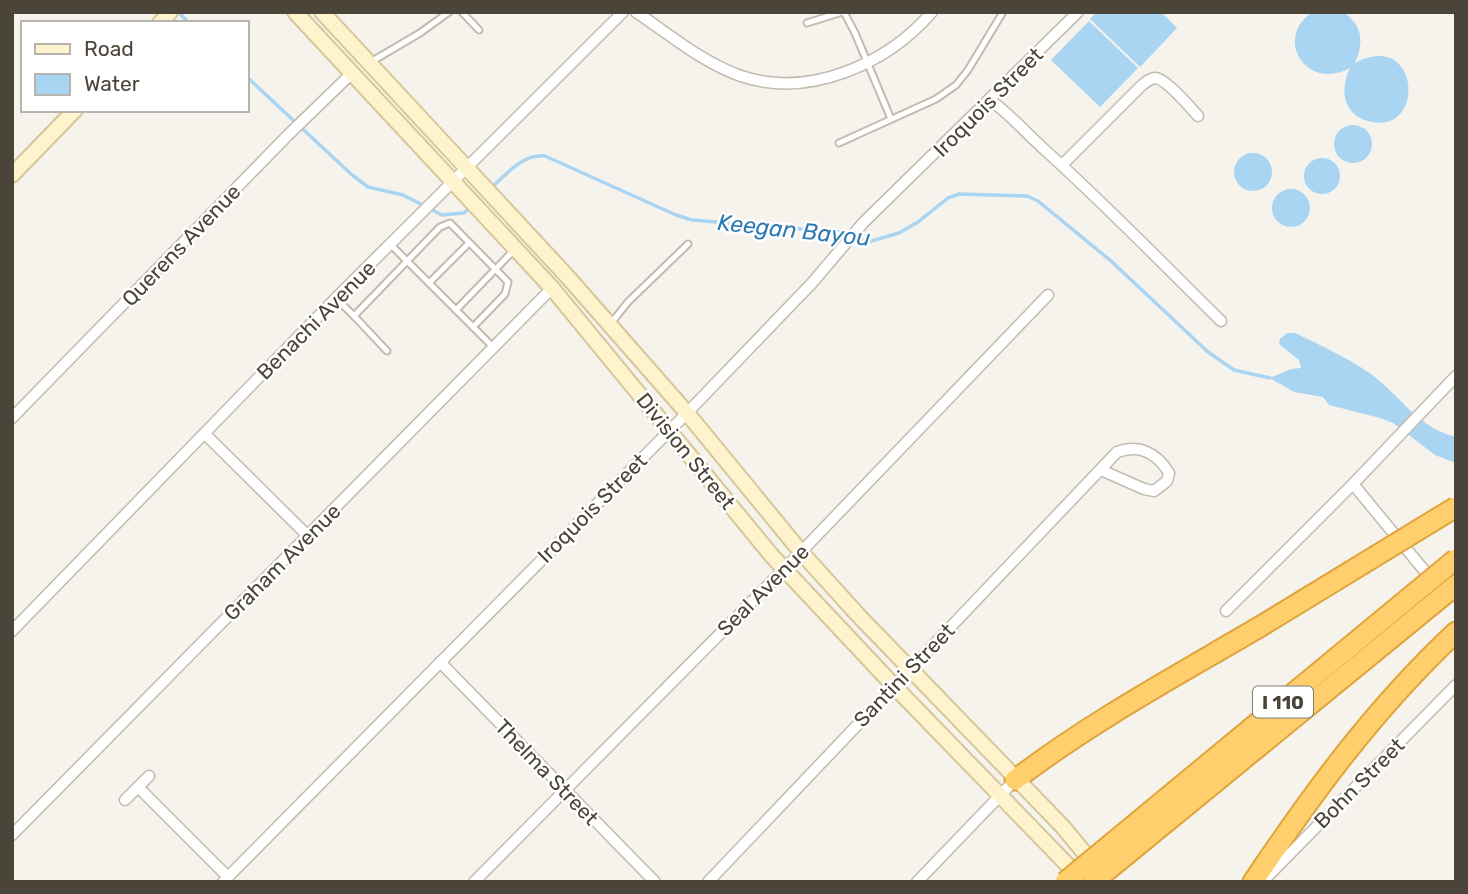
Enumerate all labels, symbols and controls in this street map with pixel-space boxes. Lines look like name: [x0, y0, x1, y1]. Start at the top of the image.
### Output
legend: [21, 21, 248, 112]
text: Road: [84, 36, 134, 61]
street label: Iroquois Street: [928, 42, 1048, 162]
text: Water: [84, 71, 140, 96]
street label: Querens Avenue: [117, 179, 245, 311]
water label: Keegan Bayou: [716, 208, 872, 252]
street label: Benachi Avenue: [251, 255, 381, 385]
street label: Division Street: [631, 388, 741, 514]
street label: Iroquois Street: [532, 448, 652, 568]
street label: Graham Avenue: [218, 498, 346, 626]
street label: Seal Avenue: [712, 539, 814, 641]
street label: Santini Street: [848, 618, 960, 732]
road number: I 110: [1253, 687, 1313, 718]
street label: Thelma Street: [490, 714, 604, 830]
street label: Bohn Street: [1309, 733, 1409, 833]

